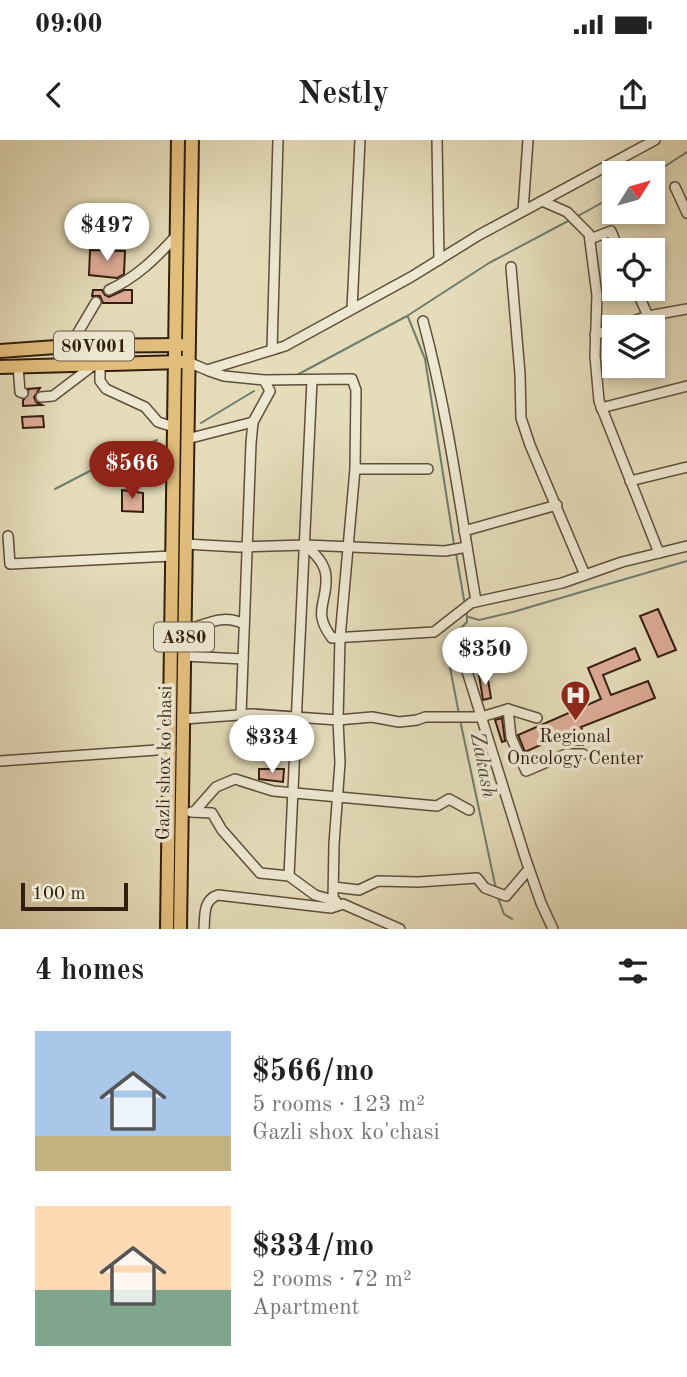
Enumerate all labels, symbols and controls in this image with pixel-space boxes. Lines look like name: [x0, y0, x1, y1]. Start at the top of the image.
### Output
text: 09:00: [35, 12, 103, 38]
icon: back: [35, 76, 73, 114]
icon: share: [614, 76, 652, 114]
text: Nestly: [298, 79, 389, 111]
north arrow: [602, 161, 665, 224]
map controls: [602, 161, 665, 378]
pin: $497: [66, 204, 148, 263]
text: $497: [80, 214, 134, 237]
button: locate: [602, 238, 665, 301]
button: layers: [602, 315, 665, 378]
road number: 80V001: [54, 331, 134, 360]
pin: $566: [91, 442, 173, 501]
text: $566: [105, 452, 159, 475]
road number: A380: [154, 622, 214, 652]
pin: $350: [444, 628, 526, 687]
text: $350: [458, 638, 512, 661]
hospital icon: Regional Oncology Center: [558, 679, 592, 723]
street label: Gazli shox ko'chasi: [155, 685, 176, 841]
pin: $334: [231, 716, 313, 775]
text: $334: [245, 726, 299, 749]
place label: Regional Oncology Center: [507, 728, 643, 769]
water label: Zakash: [466, 731, 499, 800]
scale bar: [21, 880, 128, 912]
text: 100 m: [32, 885, 85, 904]
icon: filters: [614, 952, 652, 990]
text: 4 homes: [35, 956, 144, 986]
text: $566/mo: [252, 1057, 374, 1087]
icon: home: [91, 1059, 175, 1143]
text: 5 rooms · 123 m²: [252, 1093, 425, 1116]
text: Gazli shox ko'chasi: [252, 1121, 440, 1144]
text: $334/mo: [252, 1232, 374, 1262]
icon: home: [91, 1234, 175, 1318]
text: 2 rooms · 72 m²: [252, 1268, 412, 1291]
text: Apartment: [252, 1296, 360, 1319]

